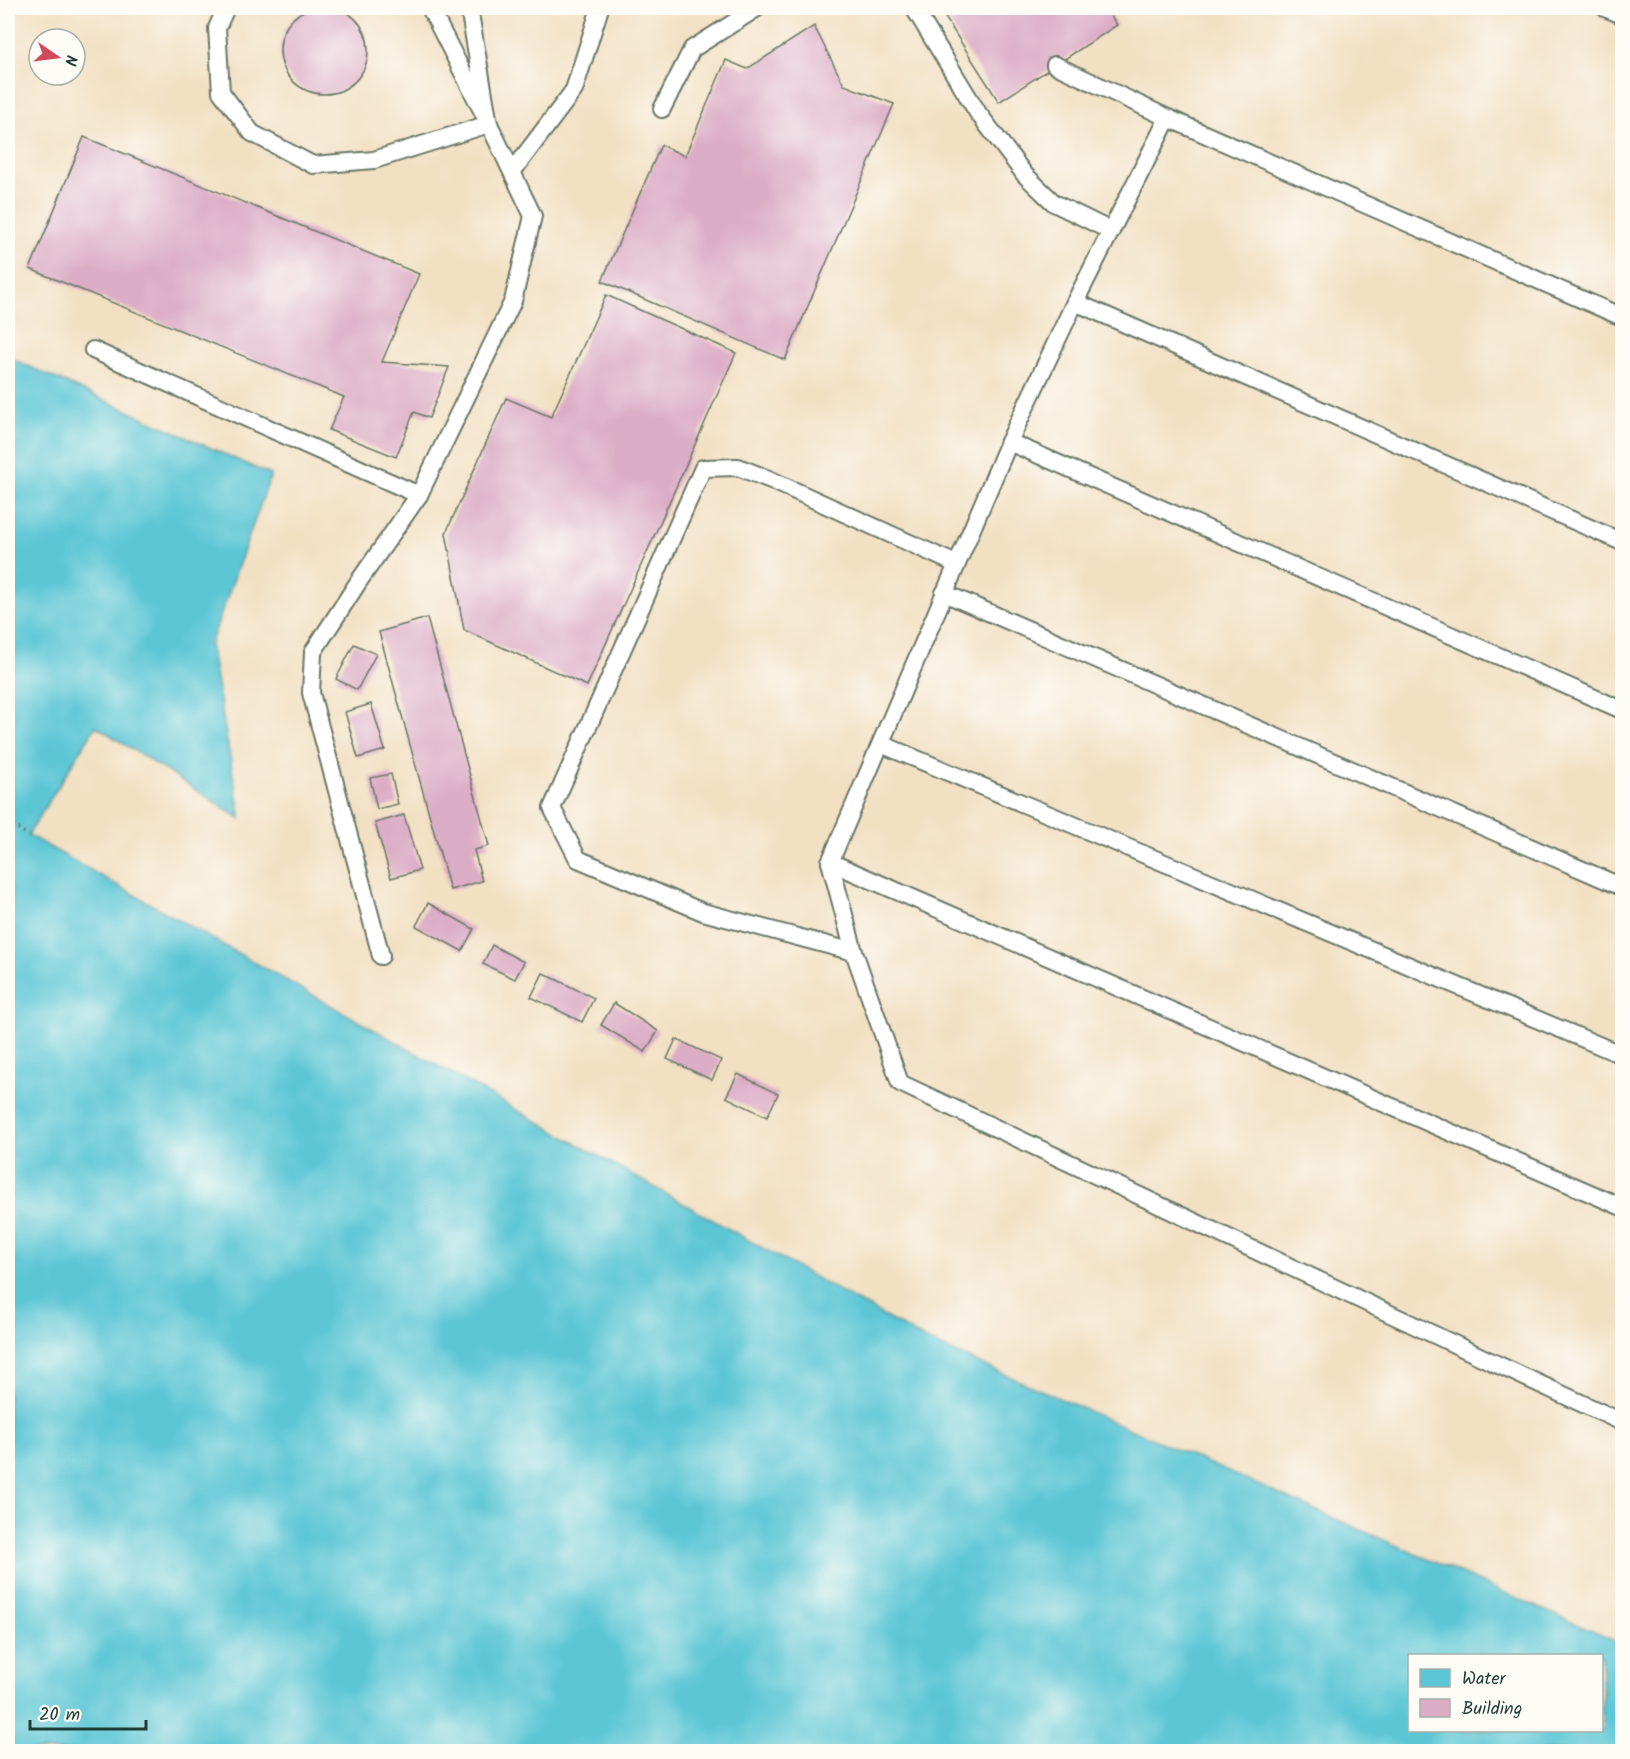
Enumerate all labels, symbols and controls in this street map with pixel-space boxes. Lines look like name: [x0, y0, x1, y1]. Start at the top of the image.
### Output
north arrow: [27, 27, 87, 87]
text: N: [57, 52, 83, 68]
legend: [1408, 1654, 1603, 1732]
text: Water: [1462, 1665, 1507, 1694]
scale bar: [30, 1693, 146, 1731]
text: Building: [1462, 1695, 1522, 1724]
text: 20 m: [39, 1701, 80, 1730]

